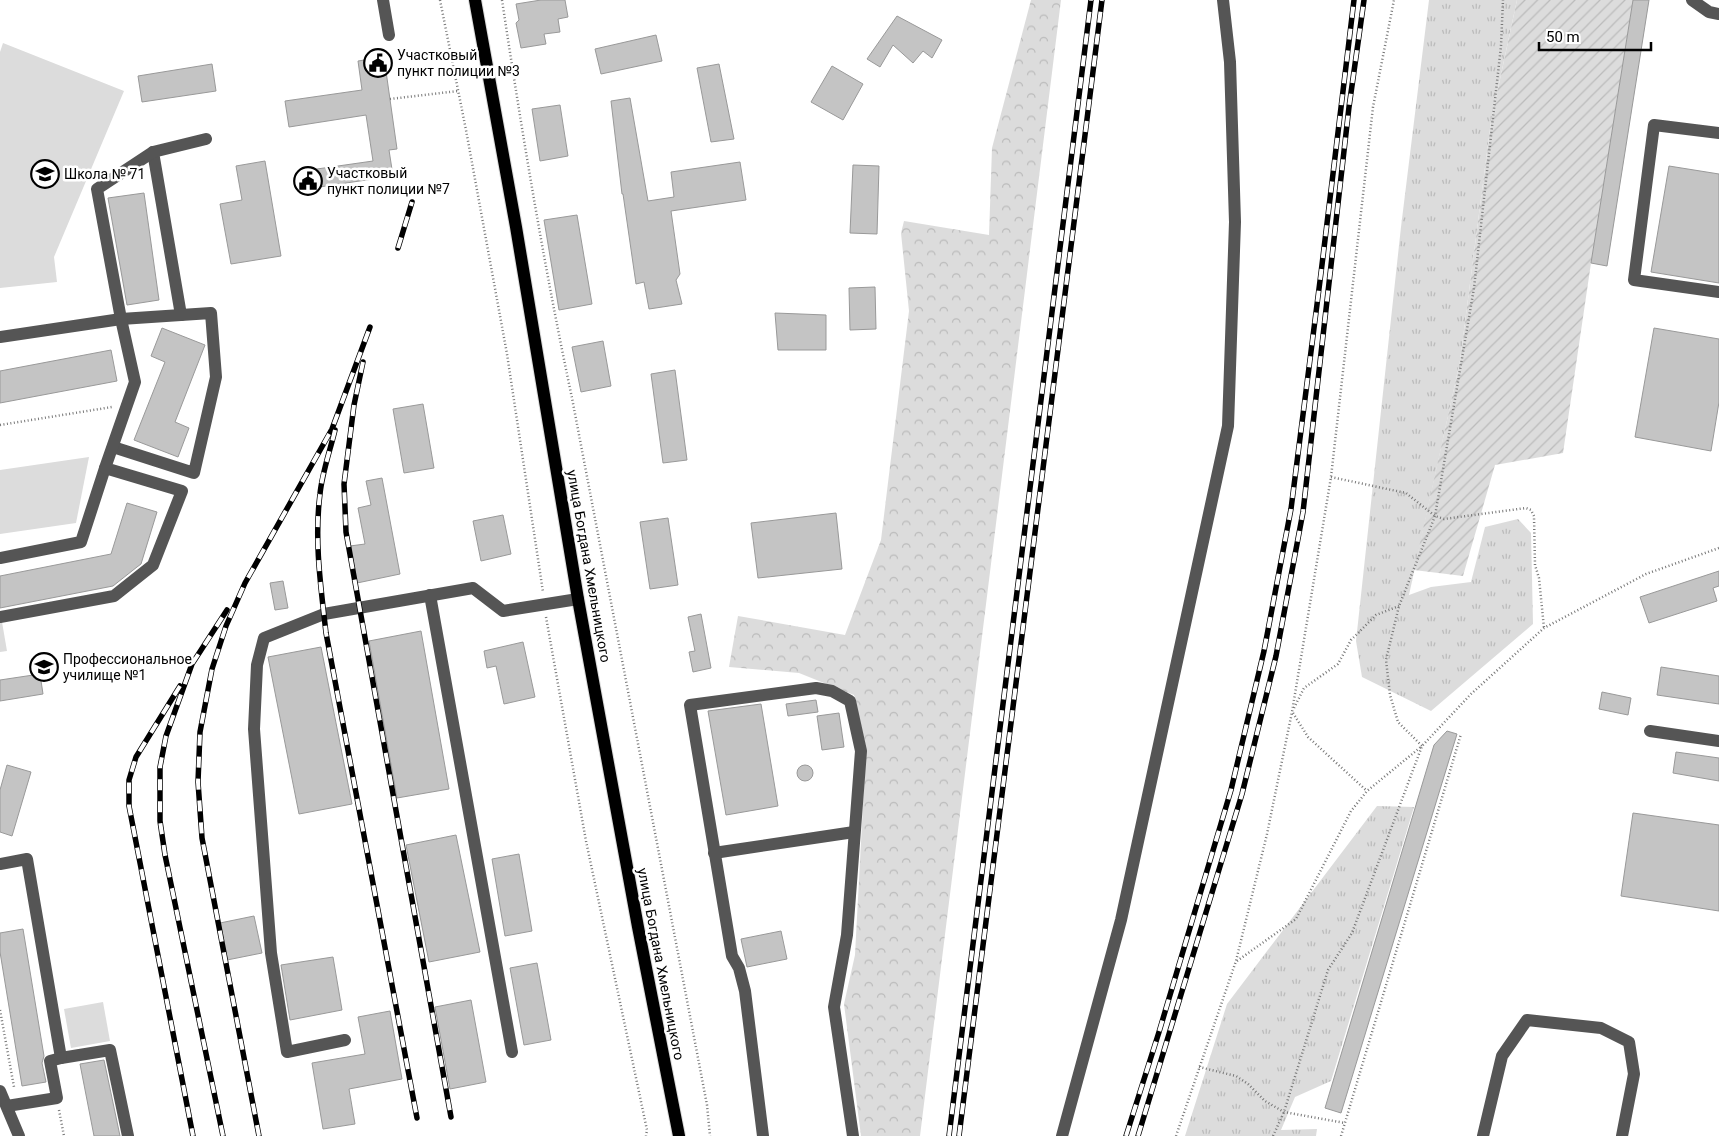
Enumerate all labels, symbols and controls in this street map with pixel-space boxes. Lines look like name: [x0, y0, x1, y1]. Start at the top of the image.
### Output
scale bar: [1539, 20, 1652, 52]
text: 50 m: [1546, 28, 1580, 46]
place label: Участковый пункт полиции №3: [397, 47, 520, 79]
public building icon: Участковый пункт полиции №3: [363, 48, 393, 78]
school or university icon: Школа № 71: [30, 159, 60, 189]
place label: Участковый пункт полиции №7: [327, 165, 450, 197]
place label: Школа № 71: [64, 166, 145, 182]
public building icon: Участковый пункт полиции №7: [293, 166, 323, 196]
street label: улица Богдана Хмельницкого: [564, 468, 614, 664]
place label: Профессиональное училище №1: [63, 651, 192, 683]
school or university icon: Профессиональное училище №1: [29, 652, 59, 682]
street label: улица Богдана Хмельницкого: [635, 867, 687, 1061]

